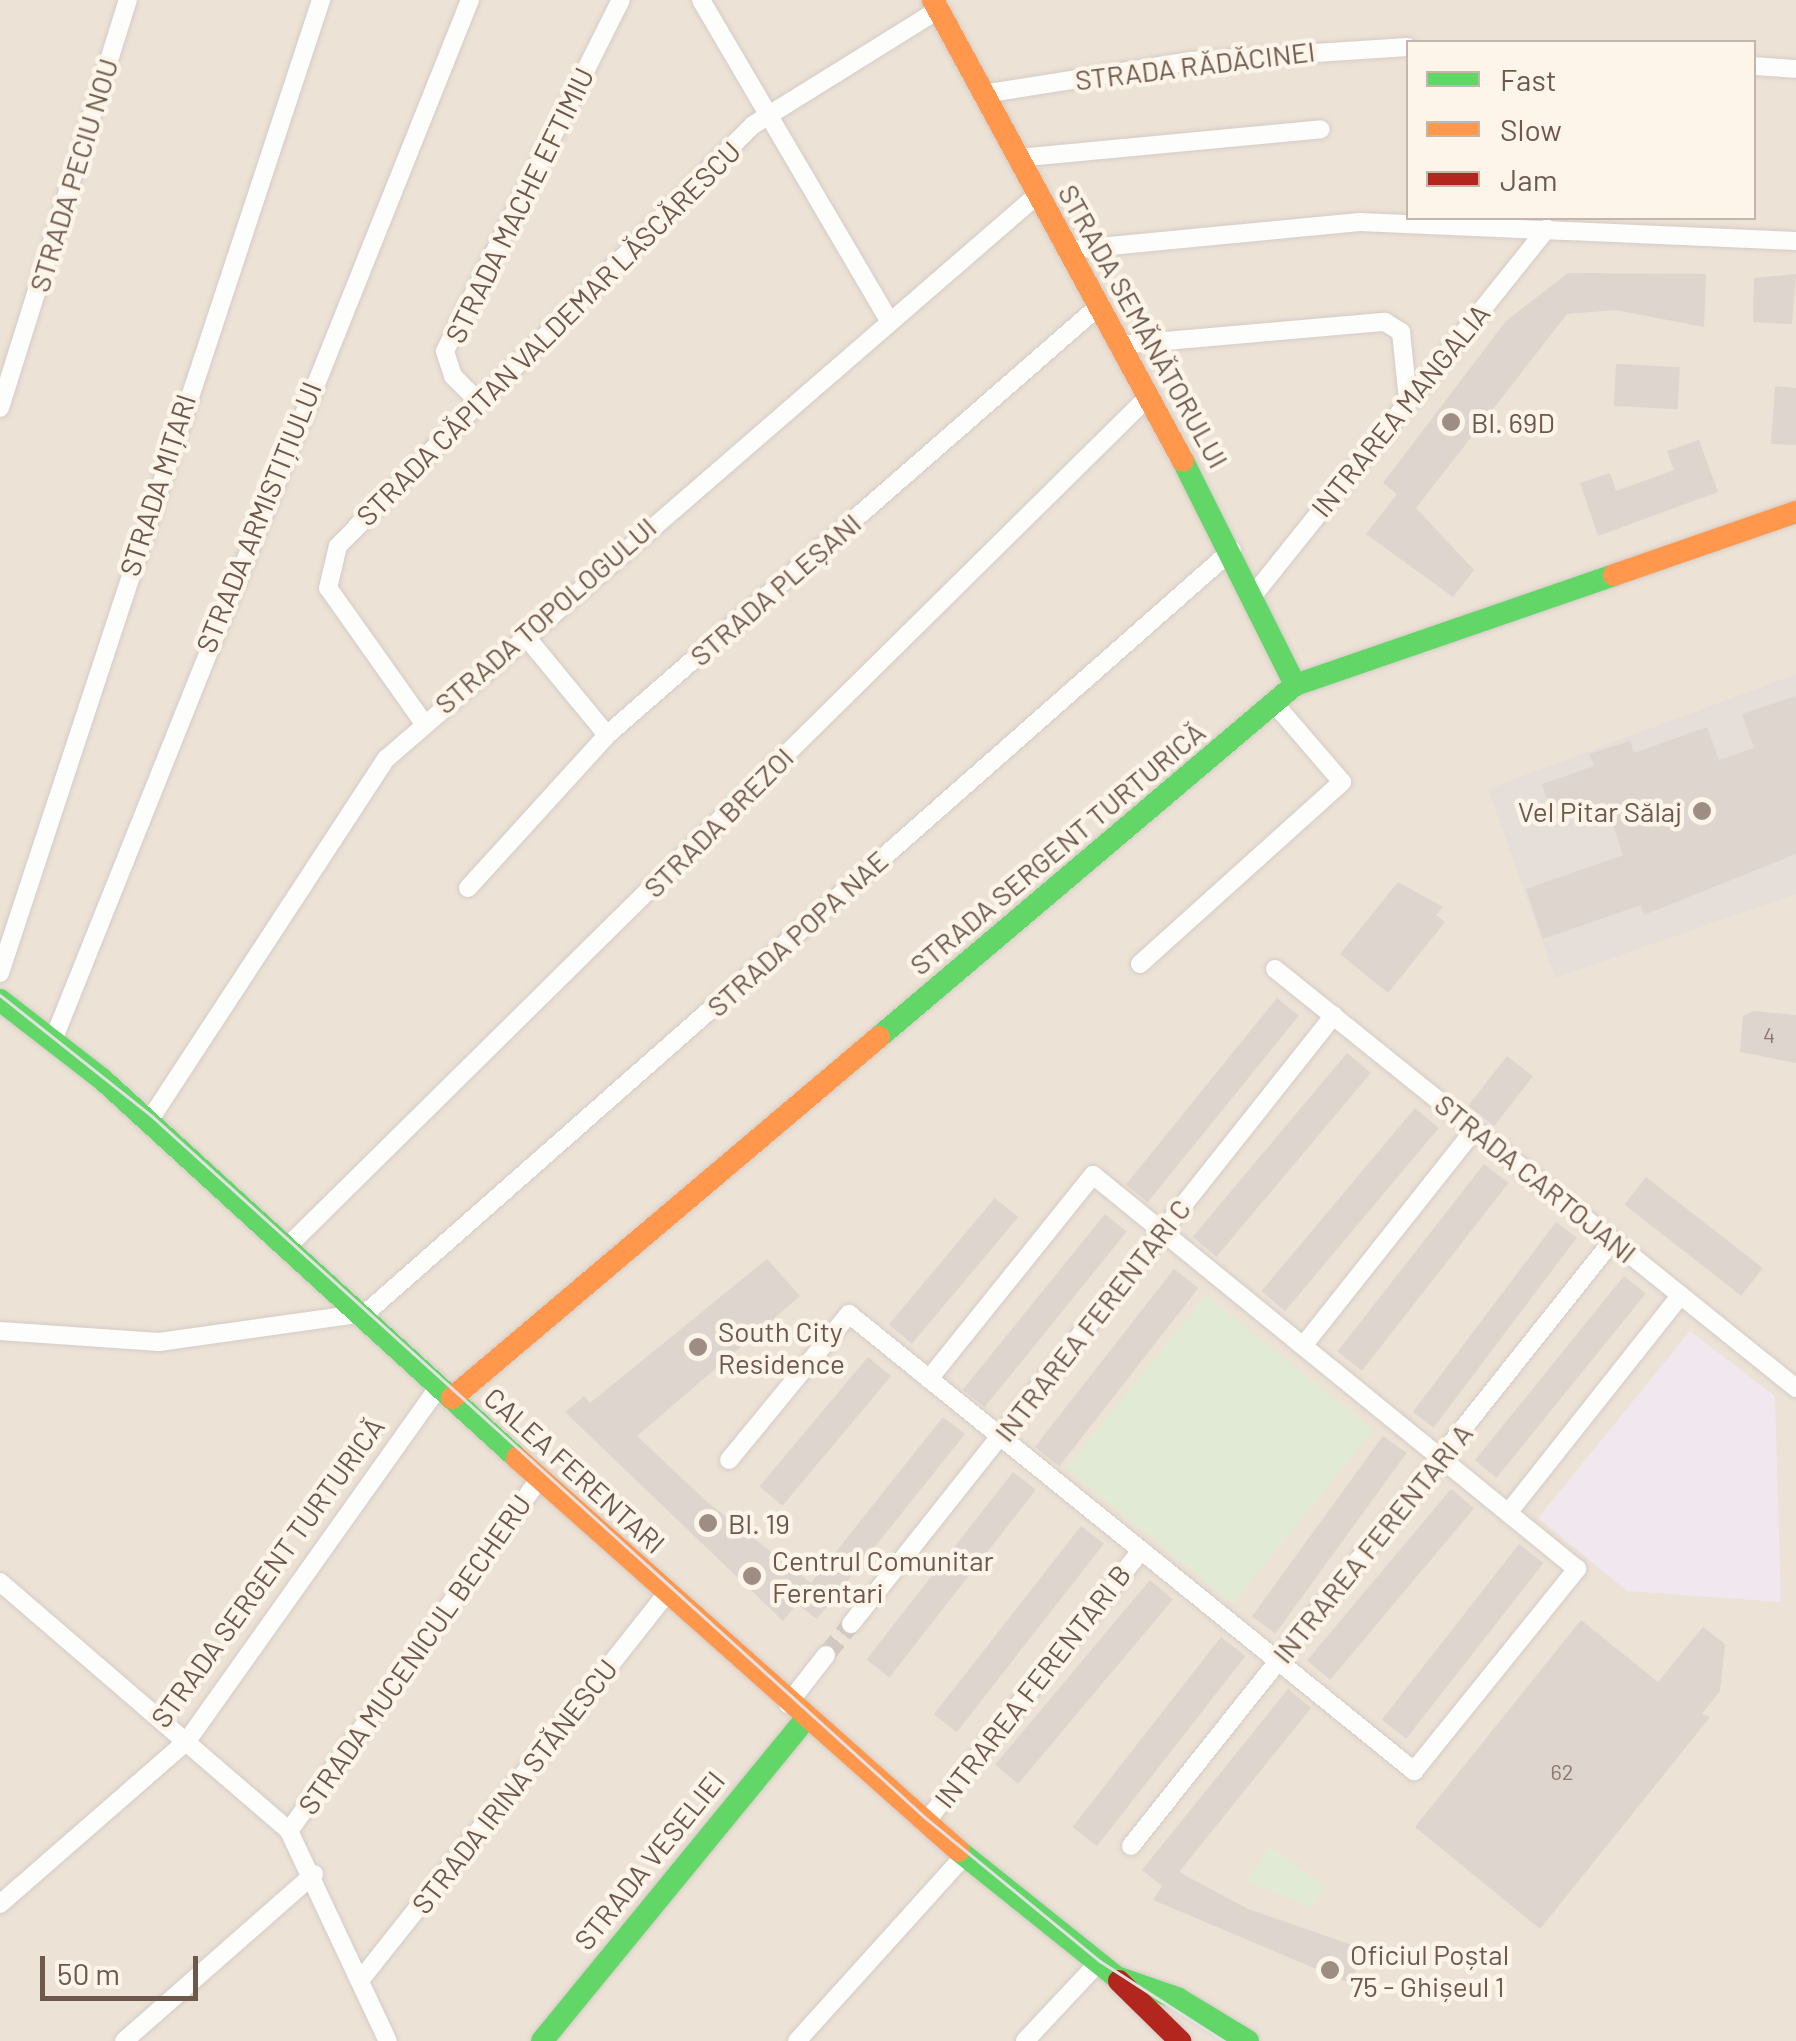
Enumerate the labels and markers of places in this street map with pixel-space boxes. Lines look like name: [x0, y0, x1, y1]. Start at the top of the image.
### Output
place label: Bl. 69D: [1471, 405, 1555, 439]
marker: Bl. 69D: [1440, 411, 1462, 433]
place label: Vel Pitar Sălaj: [1518, 794, 1682, 828]
marker: Vel Pitar Sălaj: [1691, 800, 1713, 822]
place label: South City Residence: [718, 1314, 845, 1380]
marker: South City Residence: [687, 1336, 709, 1358]
place label: Bl. 19: [728, 1506, 790, 1540]
marker: Bl. 19: [697, 1512, 719, 1534]
place label: Centrul Comunitar Ferentari: [772, 1543, 994, 1609]
marker: Centrul Comunitar Ferentari: [741, 1565, 763, 1587]
place label: Oficiul Poștal 75 - Ghișeul 1: [1350, 1937, 1509, 2003]
marker: Oficiul Poștal 75 - Ghișeul 1: [1319, 1959, 1341, 1981]

